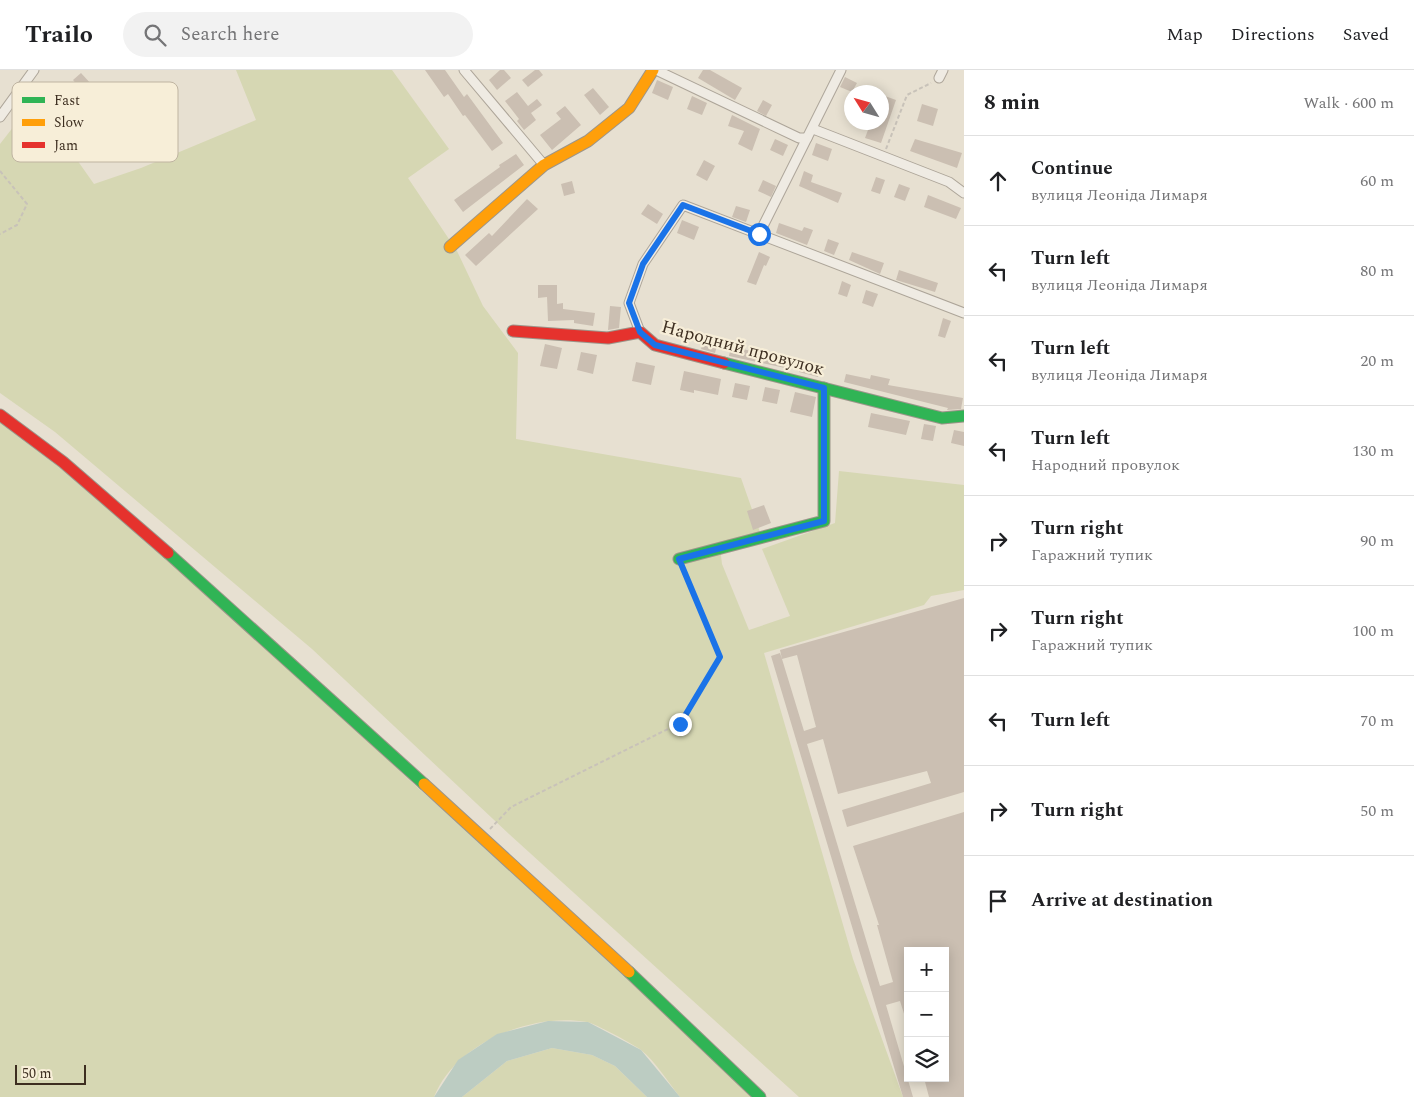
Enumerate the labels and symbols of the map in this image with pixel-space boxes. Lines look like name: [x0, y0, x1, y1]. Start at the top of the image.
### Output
legend: [12, 82, 178, 162]
north arrow: [844, 85, 889, 130]
text: Fast: [54, 90, 80, 111]
text: Slow: [54, 112, 84, 133]
text: Jam: [54, 135, 78, 156]
route start: [748, 223, 771, 246]
street label: Народний провулок: [659, 313, 827, 383]
route end: [669, 713, 692, 736]
scale bar: [15, 1062, 86, 1085]

